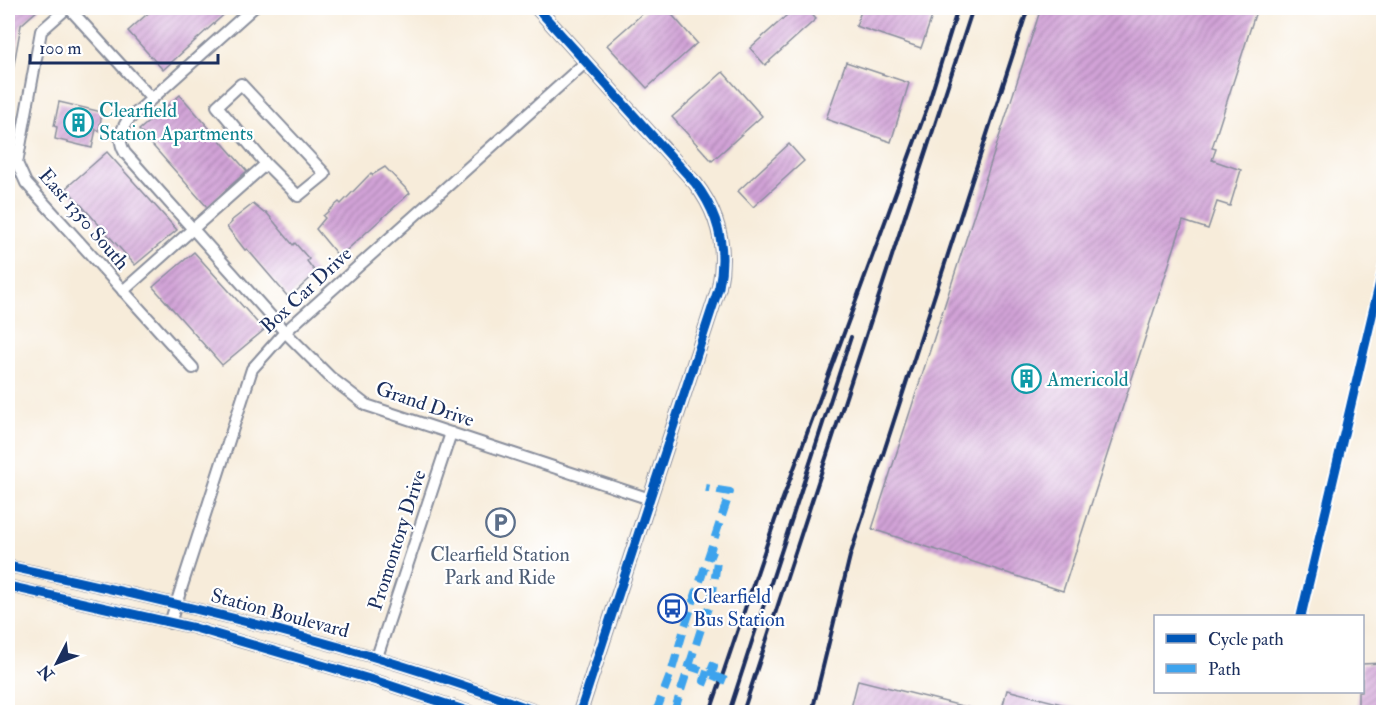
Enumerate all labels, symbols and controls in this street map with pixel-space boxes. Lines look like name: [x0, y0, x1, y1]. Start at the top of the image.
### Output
scale bar: [30, 27, 218, 65]
text: 100 m: [39, 37, 82, 60]
place label: Clearfield Station Apartments: [99, 98, 253, 147]
building icon: Clearfield Station Apartments: [62, 106, 94, 138]
street label: East 1350 South: [33, 163, 135, 275]
street label: Box Car Drive: [255, 241, 357, 339]
building icon: Americold: [1010, 363, 1042, 395]
place label: Americold: [1046, 367, 1129, 392]
street label: Grand Drive: [372, 375, 478, 433]
street label: Promontory Drive: [363, 467, 431, 613]
parking icon: Clearfield Station Park and Ride: [484, 507, 516, 539]
place label: Clearfield Station Park and Ride: [430, 542, 570, 590]
street label: Station Boulevard: [208, 583, 352, 644]
place label: Clearfield Bus Station: [693, 584, 785, 632]
bus stop icon: Clearfield Bus Station: [656, 592, 688, 624]
legend: [1154, 615, 1364, 693]
text: Cycle path: [1208, 628, 1284, 651]
north arrow: [27, 633, 87, 693]
text: Path: [1208, 658, 1241, 681]
text: N: [34, 660, 59, 685]

